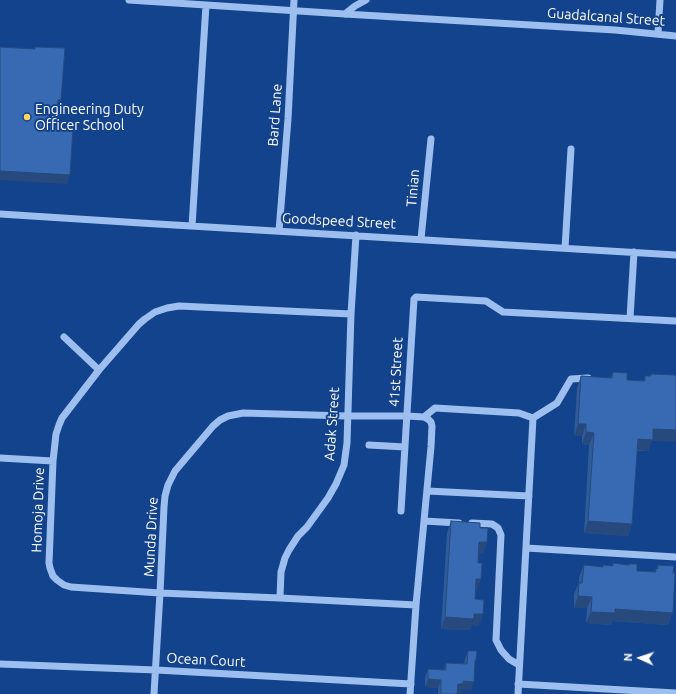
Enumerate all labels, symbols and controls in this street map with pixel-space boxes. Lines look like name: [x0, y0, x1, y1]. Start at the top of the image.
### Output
street label: Guadalcanal Street: [546, 4, 666, 30]
street label: Bard Lane: [264, 83, 286, 147]
place label: Engineering Duty Officer School: [35, 101, 144, 134]
marker: Engineering Duty Officer School: [22, 112, 32, 122]
street label: Tinian: [403, 168, 423, 208]
street label: Goodspeed Street: [282, 210, 396, 232]
street label: 41st Street: [386, 337, 406, 407]
street label: Adak Street: [321, 387, 343, 461]
street label: Homoja Drive: [28, 467, 48, 553]
street label: Munda Drive: [141, 497, 161, 577]
north arrow: [620, 638, 660, 678]
street label: Ocean Court: [166, 650, 246, 670]
text: N: [622, 653, 634, 662]

